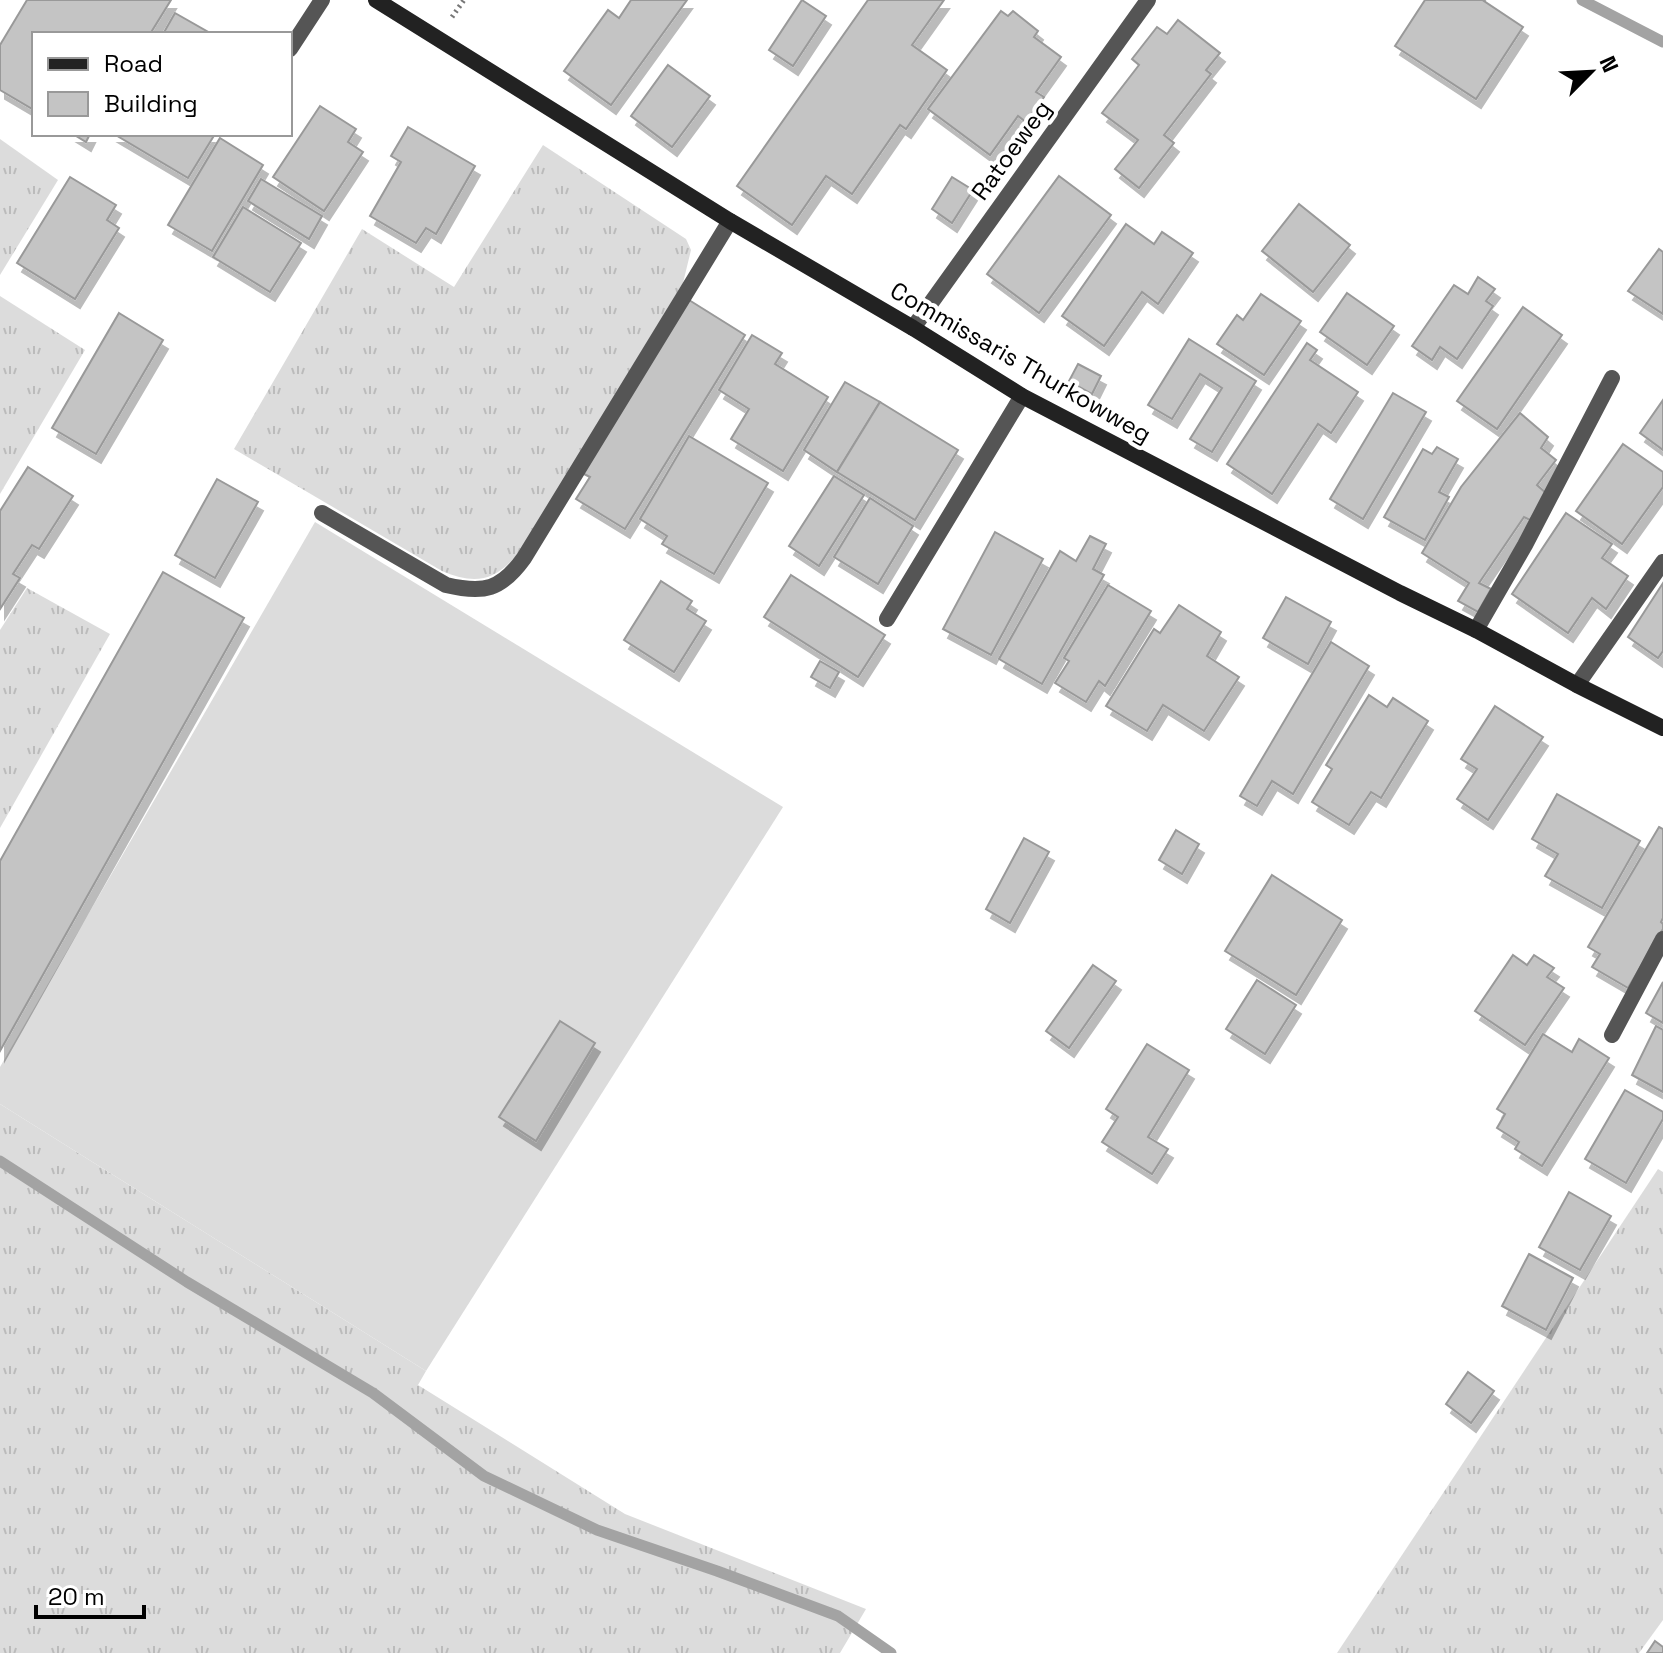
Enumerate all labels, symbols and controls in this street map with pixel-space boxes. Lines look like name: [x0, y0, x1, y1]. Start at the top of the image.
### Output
legend: [32, 32, 292, 136]
north arrow: [1551, 32, 1631, 112]
text: Road: [104, 48, 163, 79]
text: N: [1593, 51, 1625, 76]
text: Building: [104, 88, 198, 119]
street label: Ratoeweg: [964, 94, 1058, 206]
street label: Commissaris Thurkowweg: [885, 274, 1157, 450]
scale bar: [36, 1569, 144, 1619]
text: 20 m: [48, 1581, 105, 1612]

